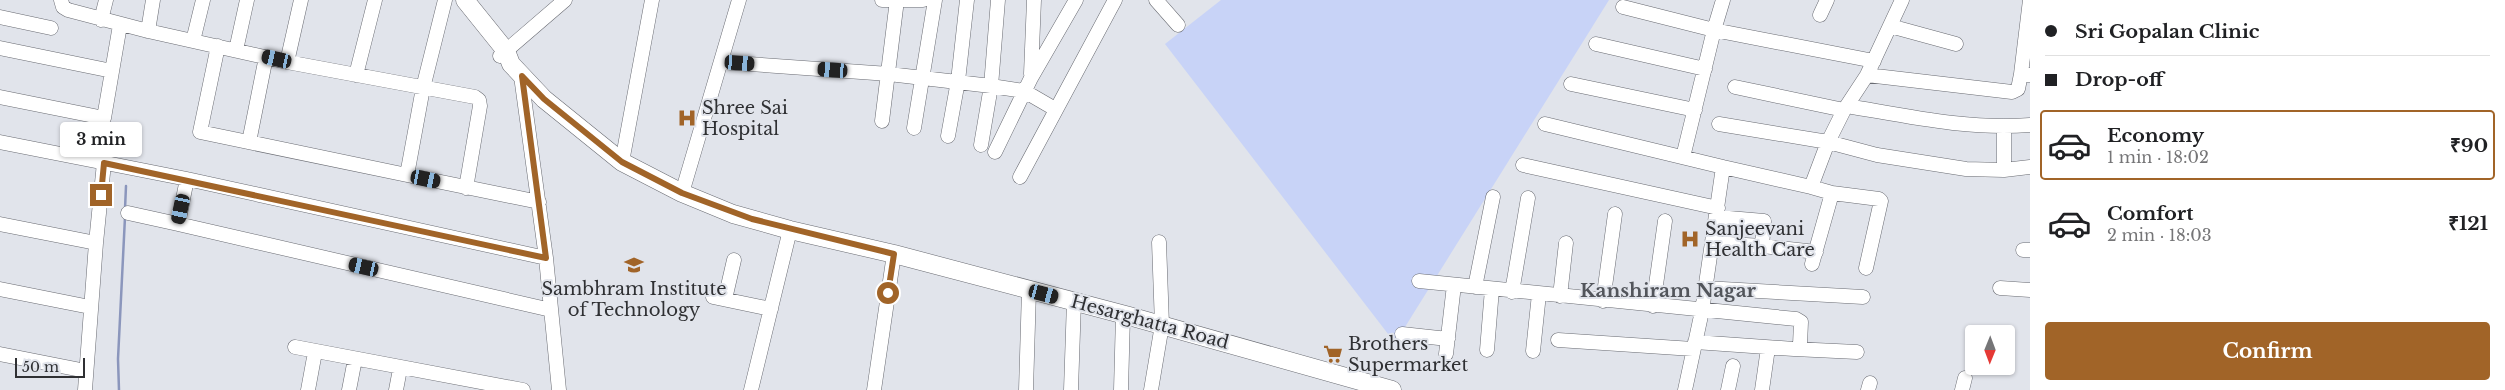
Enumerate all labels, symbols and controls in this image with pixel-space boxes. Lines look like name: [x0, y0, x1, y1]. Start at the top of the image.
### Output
text: Sri Gopalan Clinic: [2075, 20, 2259, 43]
car: [260, 48, 293, 70]
car: [724, 54, 755, 72]
car: [817, 61, 848, 79]
text: Drop-off: [2075, 68, 2164, 91]
place label: Shree Sai Hospital: [702, 97, 788, 140]
hospital icon: Shree Sai Hospital: [676, 107, 698, 129]
callout: 3 min: [60, 122, 142, 158]
icon: car: [2047, 123, 2092, 168]
text: Economy: [2107, 124, 2204, 147]
text: 3 min: [76, 129, 126, 149]
text: ₹90: [2450, 134, 2488, 157]
text: 1 min · 18:02: [2107, 147, 2209, 167]
car: [409, 169, 442, 189]
route end: [90, 184, 112, 206]
car: [170, 193, 191, 225]
icon: car: [2047, 201, 2092, 246]
text: Comfort: [2107, 202, 2194, 225]
text: ₹121: [2448, 212, 2488, 235]
place label: Sanjeevani Health Care: [1705, 218, 1815, 261]
text: 2 min · 18:03: [2107, 225, 2212, 245]
hospital icon: Sanjeevani Health Care: [1679, 228, 1701, 250]
school or university icon: Sambhram Institute of Technology: [623, 254, 645, 276]
car: [347, 256, 380, 278]
place label: Sambhram Institute of Technology: [541, 278, 727, 321]
district label: Kanshiram Nagar: [1580, 279, 1757, 302]
route start: [877, 282, 899, 304]
car: [1027, 283, 1060, 305]
street label: Hesarghatta Road: [1069, 290, 1231, 354]
button: Confirm: [2045, 322, 2490, 380]
north arrow: [1965, 325, 2015, 375]
map controls: [1965, 325, 2015, 375]
place label: Brothers Supermarket: [1348, 333, 1468, 376]
supermarket icon: Brothers Supermarket: [1322, 343, 1344, 365]
scale bar: [15, 355, 85, 378]
text: 50 m: [22, 358, 59, 376]

